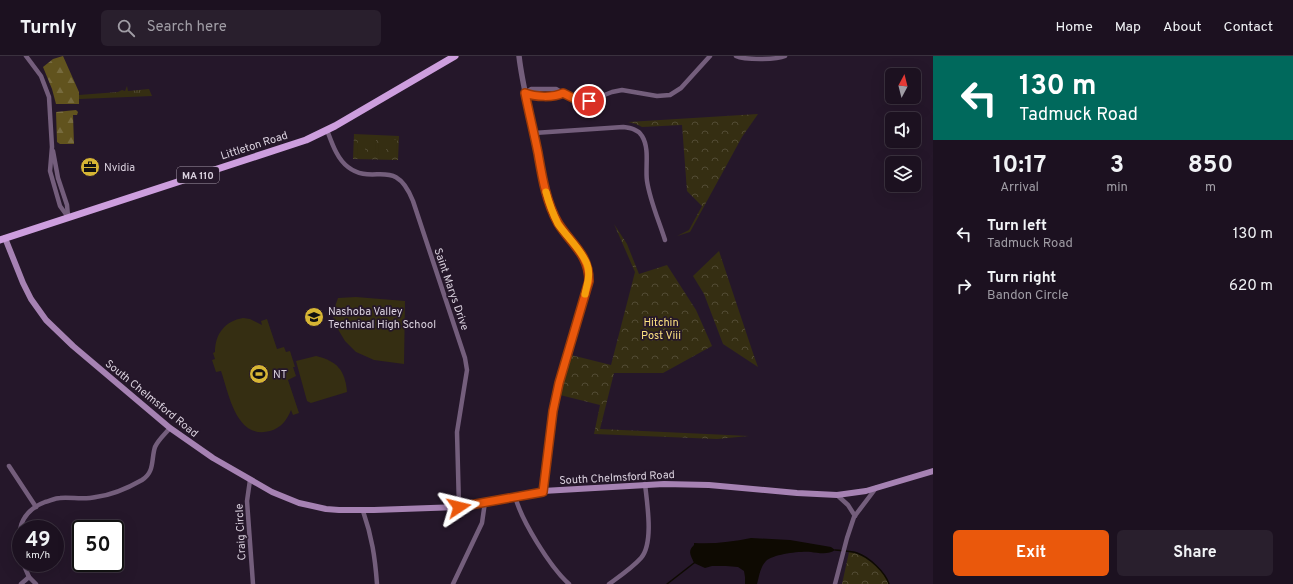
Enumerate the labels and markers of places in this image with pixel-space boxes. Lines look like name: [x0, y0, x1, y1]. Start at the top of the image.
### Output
pin: [572, 84, 606, 118]
office icon: Nvidia: [79, 156, 101, 178]
place label: Nvidia: [104, 161, 135, 175]
place label: Nashoba Valley Technical High School: [328, 305, 436, 332]
school or university icon: Nashoba Valley Technical High School: [303, 306, 325, 328]
sports icon: NT: [248, 363, 270, 385]
place label: NT: [273, 368, 287, 382]

